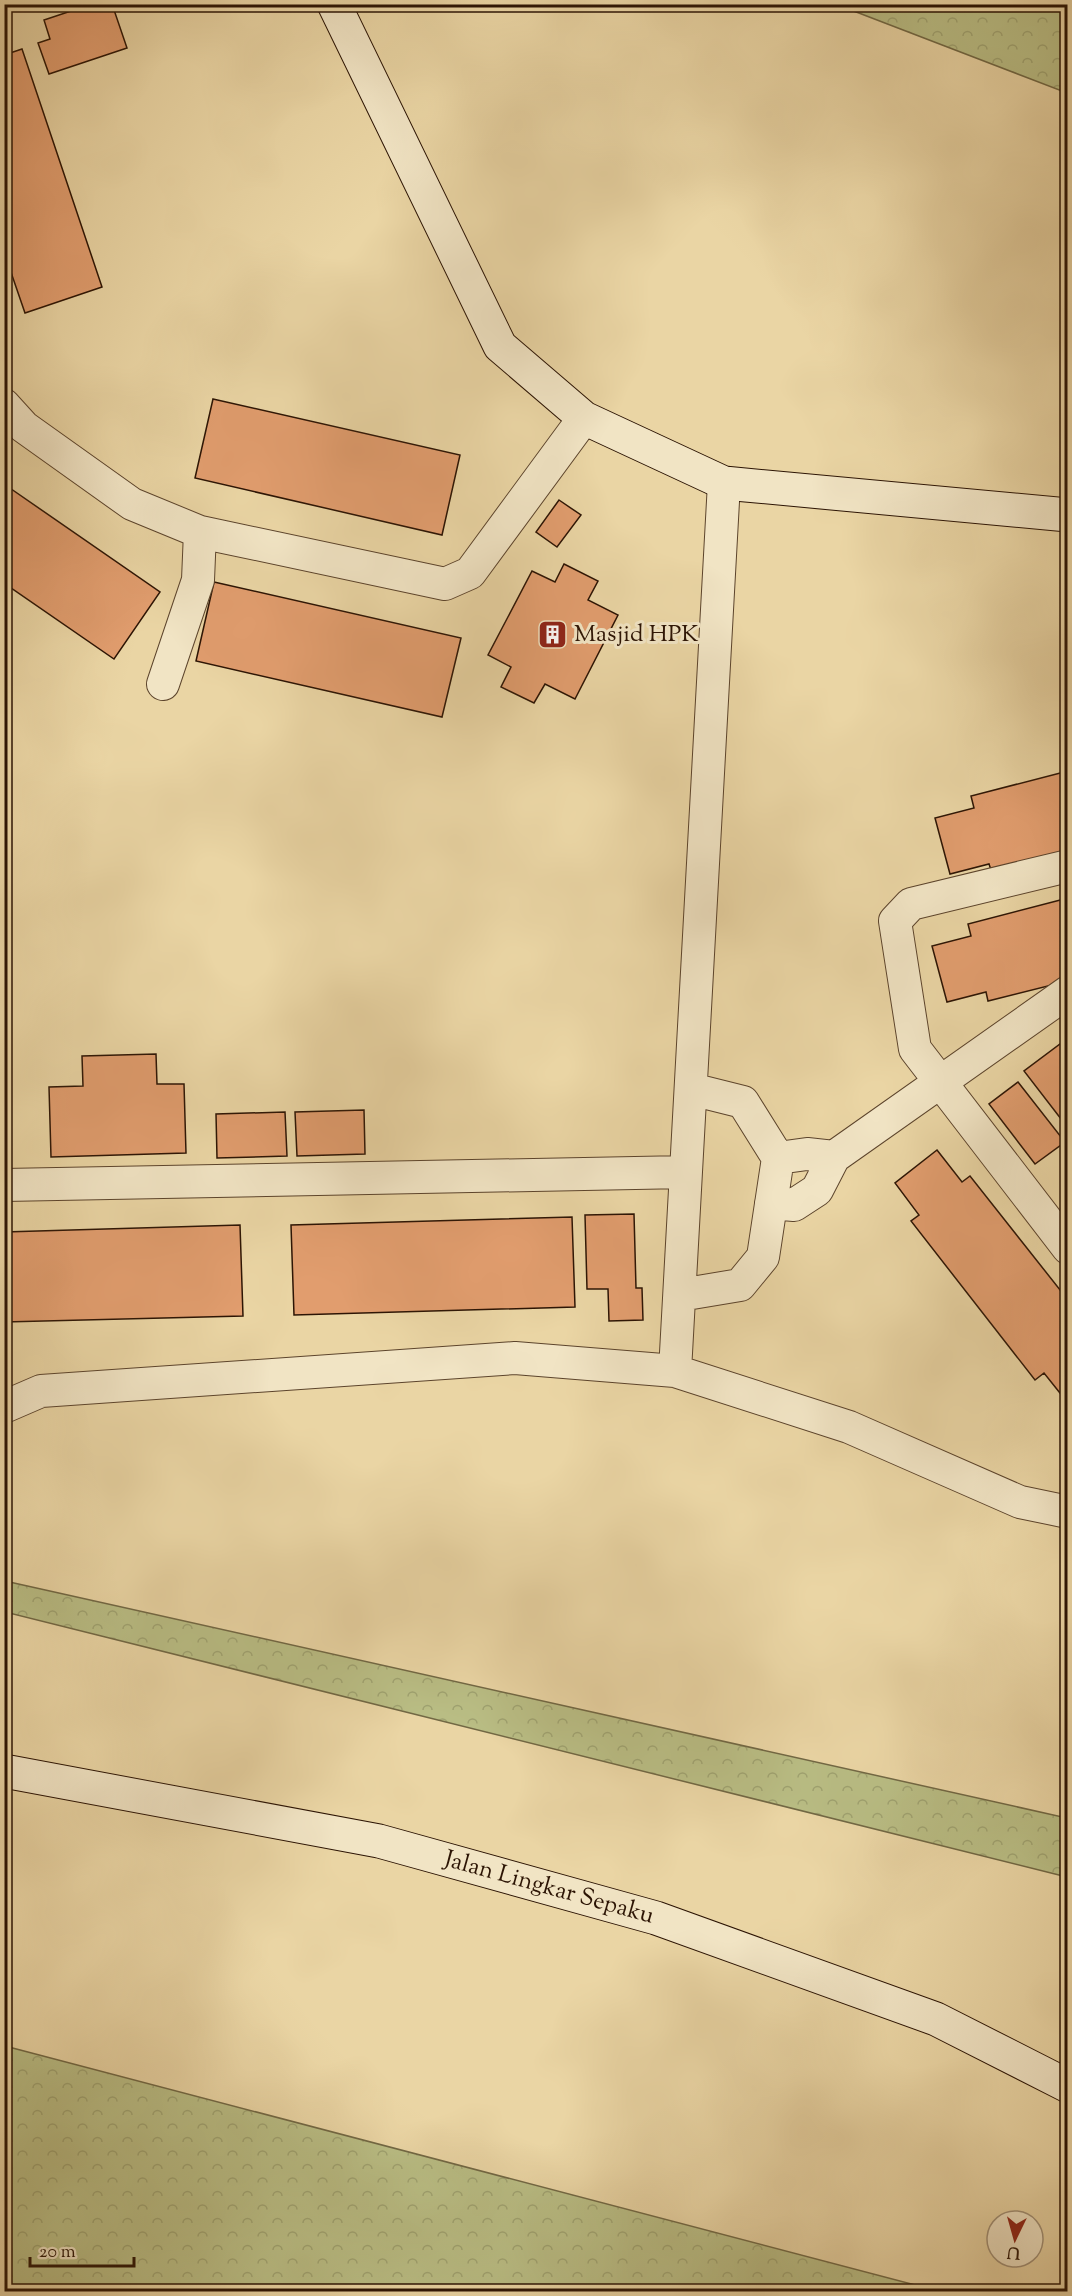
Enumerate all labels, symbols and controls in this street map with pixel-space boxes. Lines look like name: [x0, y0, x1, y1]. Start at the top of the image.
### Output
place label: Masjid HPK: [574, 618, 699, 652]
building icon: Masjid HPK: [537, 619, 569, 651]
street label: Jalan Lingkar Sepaku: [438, 1842, 658, 1934]
north arrow: [985, 2209, 1045, 2269]
scale bar: [30, 2230, 134, 2268]
text: U: [1005, 2239, 1021, 2263]
text: 20 m: [39, 2240, 76, 2266]

